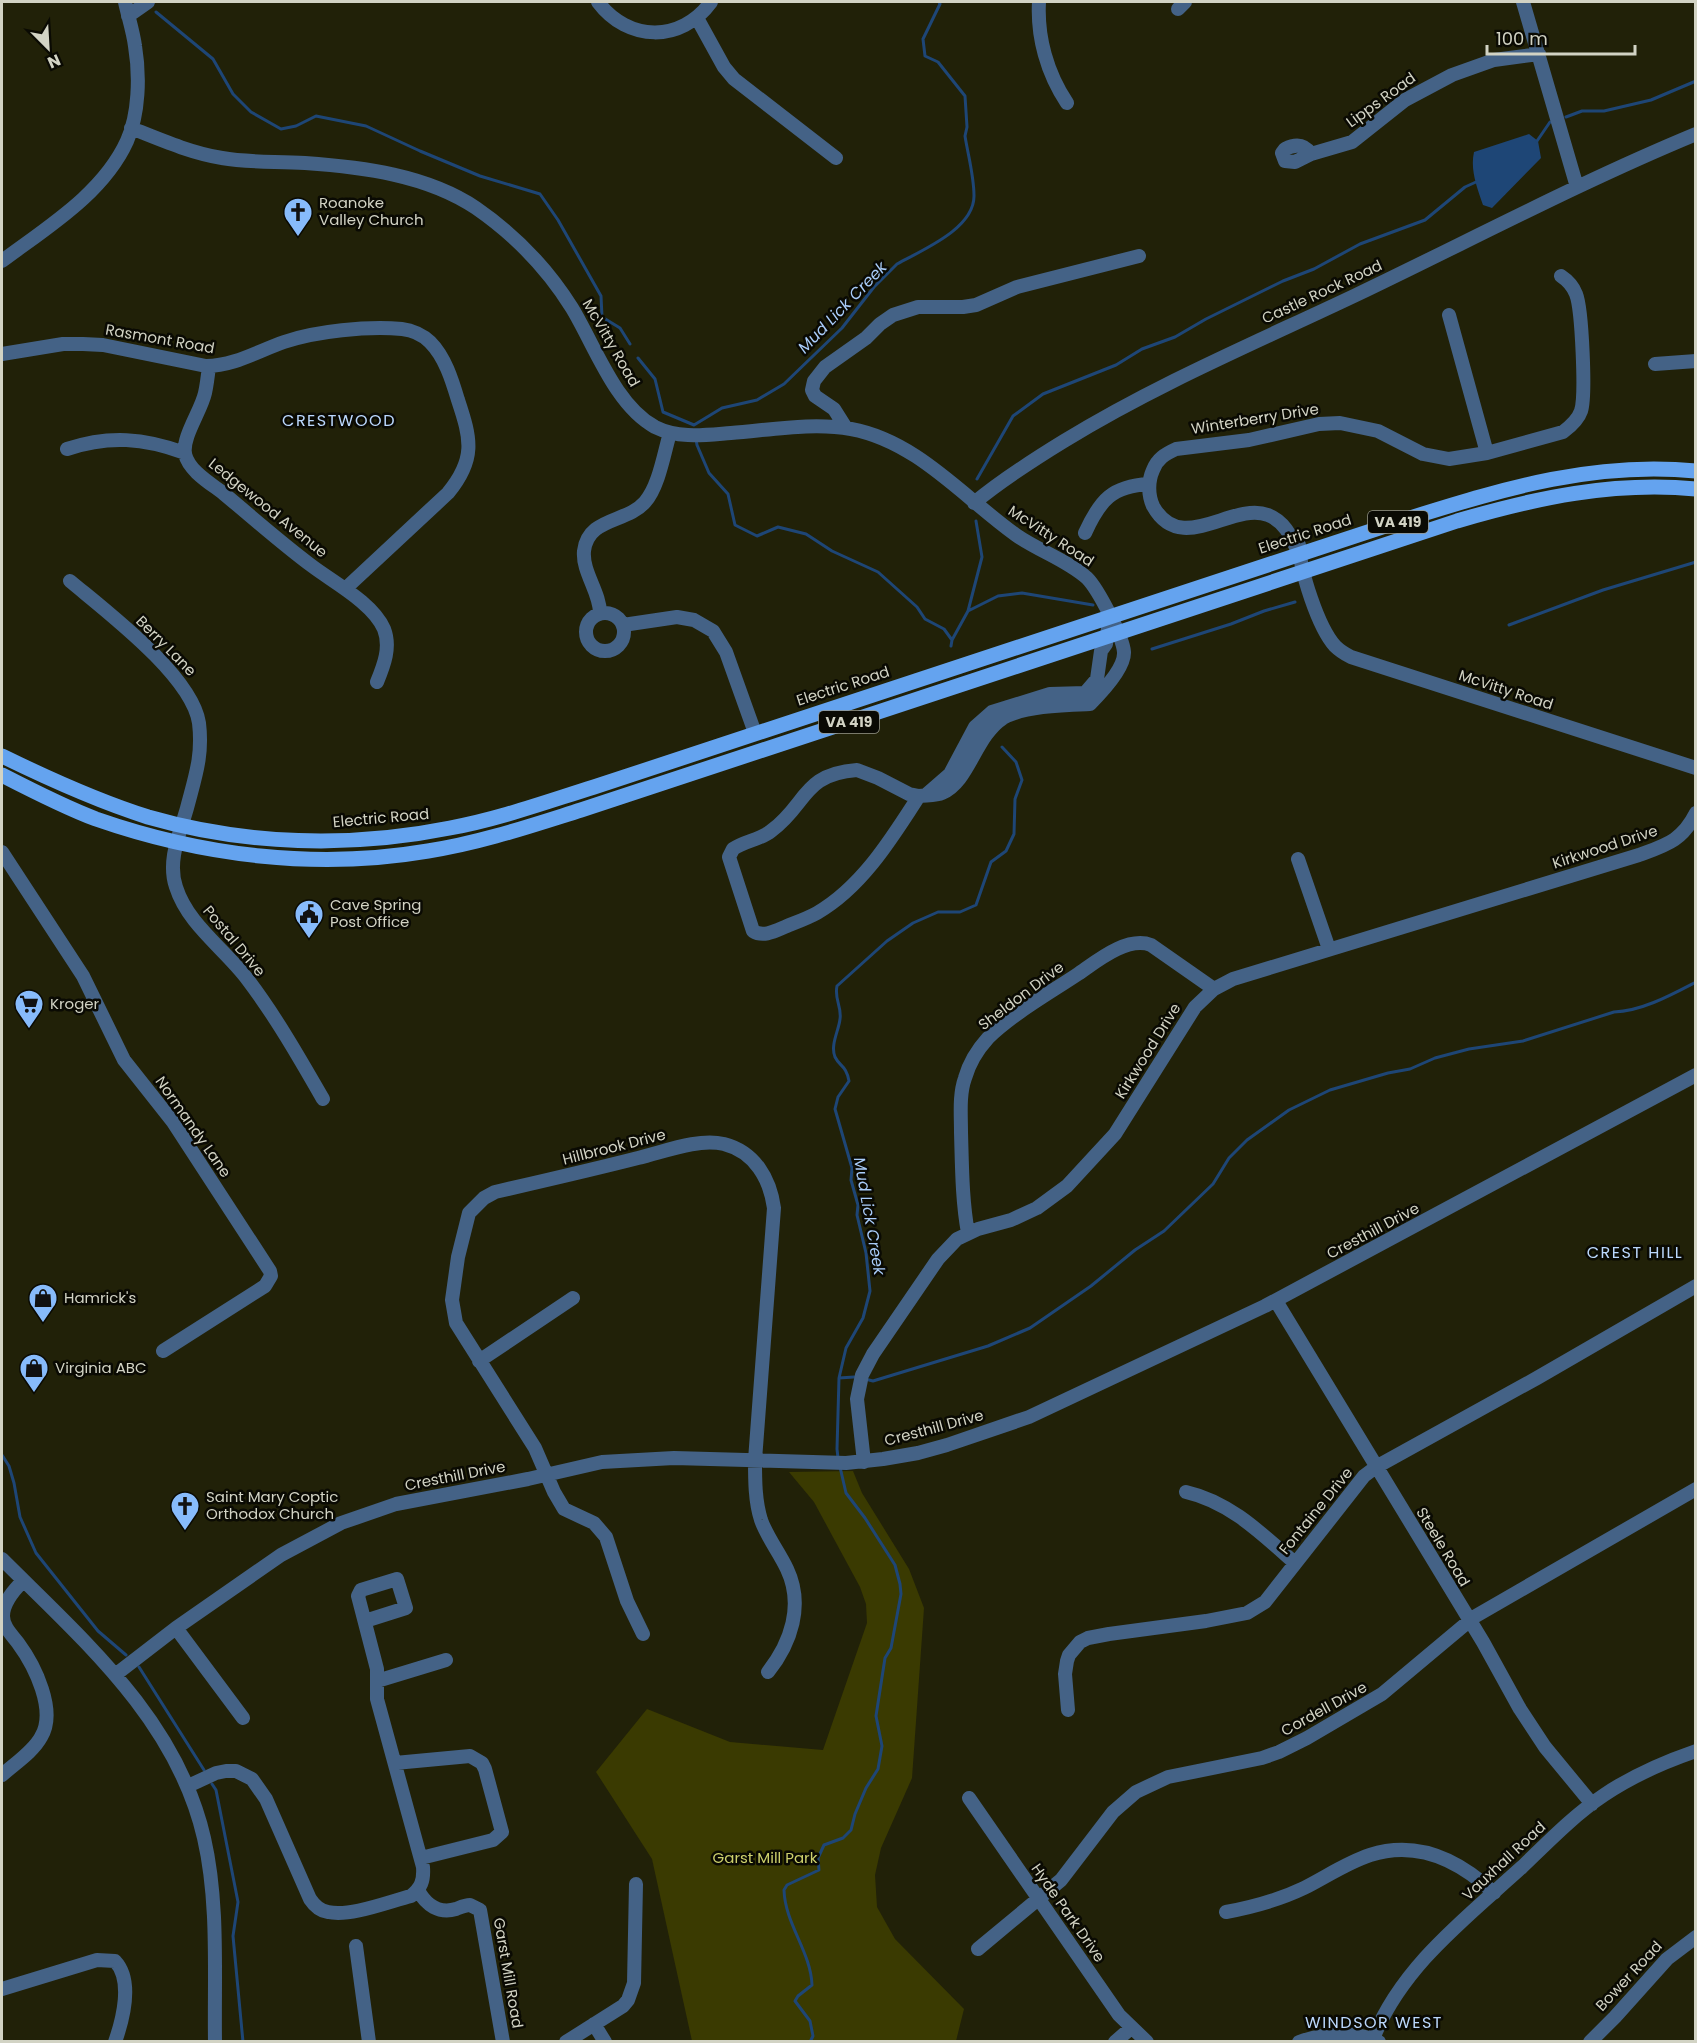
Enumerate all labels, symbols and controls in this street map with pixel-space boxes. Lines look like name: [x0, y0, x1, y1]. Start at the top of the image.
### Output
north arrow: [18, 18, 78, 78]
scale bar: [1487, 18, 1636, 56]
text: 100 m: [1496, 26, 1548, 51]
text: N: [44, 48, 64, 74]
street label: Lipps Road: [1342, 67, 1420, 132]
place label: Roanoke Valley Church: [319, 192, 424, 230]
church icon: Roanoke Valley Church: [282, 196, 314, 238]
street label: Castle Rock Road: [1258, 254, 1385, 329]
water label: Mud Lick Creek: [793, 256, 893, 358]
street label: McVitty Road: [578, 295, 645, 391]
street label: Rasmont Road: [104, 319, 216, 358]
street label: Winterberry Drive: [1190, 398, 1320, 439]
district label: CRESTWOOD: [282, 409, 396, 432]
street label: Ledgewood Avenue: [204, 453, 332, 562]
street label: McVitty Road: [1004, 500, 1098, 571]
street label: Electric Road: [1256, 509, 1354, 558]
road number: VA 419: [1368, 511, 1428, 533]
street label: Berry Lane: [131, 611, 201, 681]
street label: Electric Road: [794, 661, 892, 710]
street label: McVitty Road: [1456, 664, 1556, 715]
road number: VA 419: [819, 711, 879, 733]
street label: Electric Road: [332, 803, 430, 832]
street label: Kirkwood Drive: [1550, 820, 1660, 873]
place label: Cave Spring Post Office: [330, 894, 421, 932]
public building icon: Cave Spring Post Office: [293, 898, 325, 940]
street label: Postal Drive: [198, 901, 270, 981]
street label: Sheldon Drive: [974, 956, 1068, 1035]
supermarket icon: Kroger: [13, 988, 45, 1030]
place label: Kroger: [50, 993, 100, 1014]
street label: Kirkwood Drive: [1110, 999, 1185, 1103]
street label: Normandy Lane: [151, 1072, 236, 1181]
street label: Hillbrook Drive: [560, 1124, 668, 1169]
water label: Mud Lick Creek: [848, 1155, 891, 1278]
street label: Cresthill Drive: [1323, 1197, 1423, 1264]
district label: CREST HILL: [1587, 1241, 1683, 1264]
shop icon: Hamrick's: [27, 1282, 59, 1324]
place label: Hamrick's: [64, 1287, 136, 1308]
shop icon: Virginia ABC: [18, 1352, 50, 1394]
place label: Virginia ABC: [55, 1357, 147, 1378]
street label: Cresthill Drive: [882, 1404, 986, 1451]
street label: Cresthill Drive: [403, 1455, 507, 1496]
street label: Fontaine Drive: [1274, 1463, 1357, 1559]
place label: Saint Mary Coptic Orthodox Church: [206, 1486, 338, 1524]
church icon: Saint Mary Coptic Orthodox Church: [169, 1490, 201, 1532]
street label: Steele Road: [1412, 1503, 1475, 1590]
street label: Cordell Drive: [1277, 1676, 1370, 1741]
street label: Vauxhall Road: [1457, 1816, 1550, 1905]
park label: Garst Mill Park: [713, 1847, 818, 1868]
street label: Hyde Park Drive: [1027, 1859, 1110, 1966]
street label: Garst Mill Road: [488, 1916, 529, 2030]
street label: Bower Road: [1591, 1936, 1667, 2015]
district label: WINDSOR WEST: [1305, 2011, 1443, 2034]

